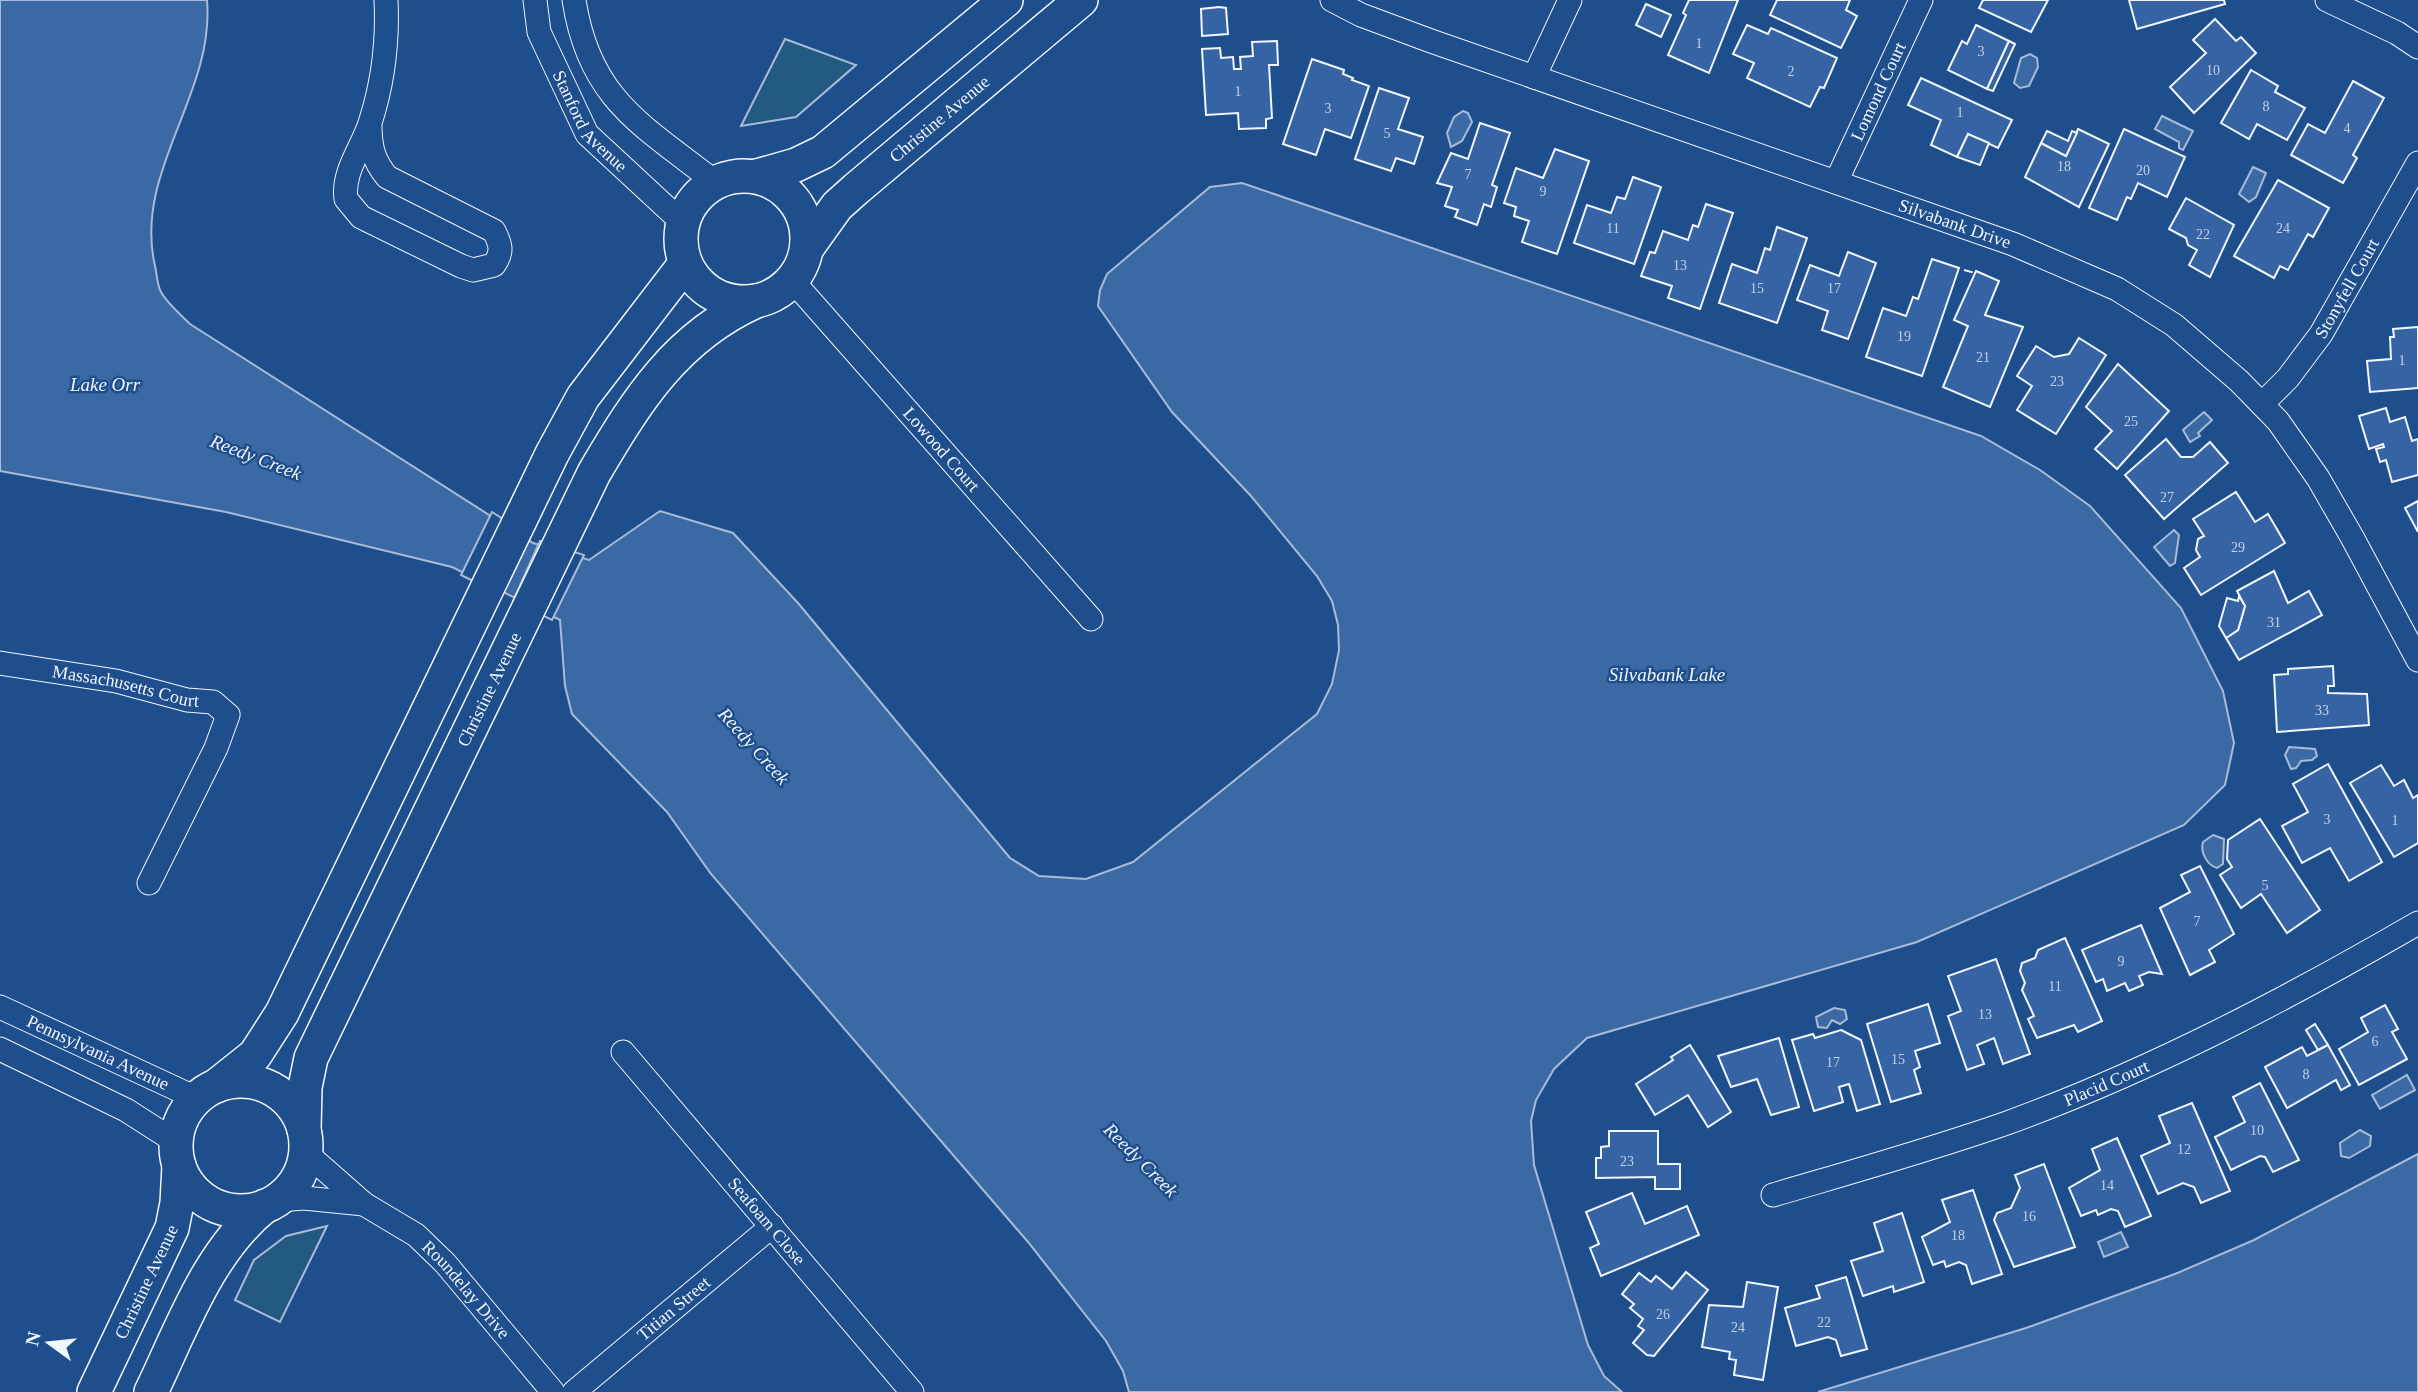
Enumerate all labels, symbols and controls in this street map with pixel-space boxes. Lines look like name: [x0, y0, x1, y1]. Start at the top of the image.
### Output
house number: 1: [1696, 36, 1703, 51]
street label: Lomond Court: [1847, 39, 1910, 144]
house number: 3: [1978, 44, 1985, 59]
house number: 10: [2206, 63, 2220, 78]
house number: 2: [1788, 64, 1795, 79]
street label: Stanford Avenue: [549, 67, 631, 176]
street label: Christine Avenue: [885, 71, 993, 167]
house number: 1: [1235, 84, 1242, 99]
house number: 8: [2263, 99, 2270, 114]
house number: 3: [1325, 101, 1332, 116]
house number: 1: [1957, 105, 1964, 120]
house number: 4: [2344, 121, 2351, 136]
house number: 5: [1384, 126, 1391, 141]
house number: 18: [2057, 159, 2071, 174]
house number: 20: [2136, 163, 2150, 178]
house number: 7: [1465, 167, 1472, 182]
house number: 9: [1540, 184, 1547, 199]
street label: Silvabank Drive: [1896, 195, 2014, 252]
house number: 11: [1606, 221, 1620, 236]
house number: 24: [2276, 221, 2290, 236]
house number: 22: [2196, 227, 2210, 242]
street label: Stonyfell Court: [2311, 235, 2383, 342]
house number: 13: [1673, 258, 1687, 273]
house number: 15: [1750, 281, 1764, 296]
house number: 17: [1827, 281, 1841, 296]
house number: 19: [1897, 329, 1911, 344]
house number: 21: [1976, 350, 1990, 365]
house number: 1: [2399, 353, 2406, 368]
water label: Lake Orr: [69, 374, 141, 395]
house number: 23: [2050, 374, 2064, 389]
street label: Lowood Court: [899, 403, 984, 496]
house number: 25: [2124, 414, 2138, 429]
water label: Reedy Creek: [207, 430, 305, 484]
house number: 27: [2160, 490, 2174, 505]
house number: 29: [2231, 540, 2245, 555]
house number: 31: [2267, 615, 2281, 630]
street label: Christine Avenue: [453, 629, 525, 750]
street label: Massachusetts Court: [51, 661, 200, 711]
water label: Silvabank Lake: [1609, 664, 1725, 685]
water label: Reedy Creek: [713, 703, 794, 789]
house number: 33: [2315, 703, 2329, 718]
house number: 3: [2324, 812, 2331, 827]
house number: 1: [2392, 813, 2399, 828]
house number: 5: [2262, 878, 2269, 893]
house number: 7: [2194, 914, 2201, 929]
house number: 9: [2118, 954, 2125, 969]
house number: 11: [2048, 979, 2062, 994]
house number: 13: [1978, 1007, 1992, 1022]
street label: Pennsylvania Avenue: [24, 1011, 172, 1094]
house number: 6: [2372, 1034, 2379, 1049]
house number: 15: [1891, 1052, 1905, 1067]
house number: 17: [1826, 1055, 1840, 1070]
street label: Placid Court: [2061, 1056, 2152, 1110]
house number: 8: [2303, 1067, 2310, 1082]
water label: Reedy Creek: [1099, 1118, 1183, 1202]
house number: 10: [2250, 1123, 2264, 1138]
house number: 12: [2177, 1142, 2191, 1157]
house number: 23: [1620, 1154, 1634, 1169]
street label: Seafoam Close: [724, 1173, 810, 1269]
house number: 14: [2100, 1178, 2114, 1193]
house number: 16: [2022, 1209, 2036, 1224]
street label: Christine Avenue: [111, 1221, 182, 1342]
house number: 18: [1951, 1228, 1965, 1243]
street label: Roundelay Drive: [418, 1236, 514, 1343]
street label: Titian Street: [633, 1272, 714, 1345]
house number: 26: [1656, 1307, 1670, 1322]
north arrow: [14, 1308, 84, 1378]
house number: 22: [1817, 1315, 1831, 1330]
house number: 24: [1731, 1320, 1745, 1335]
text: N: [21, 1329, 45, 1348]

